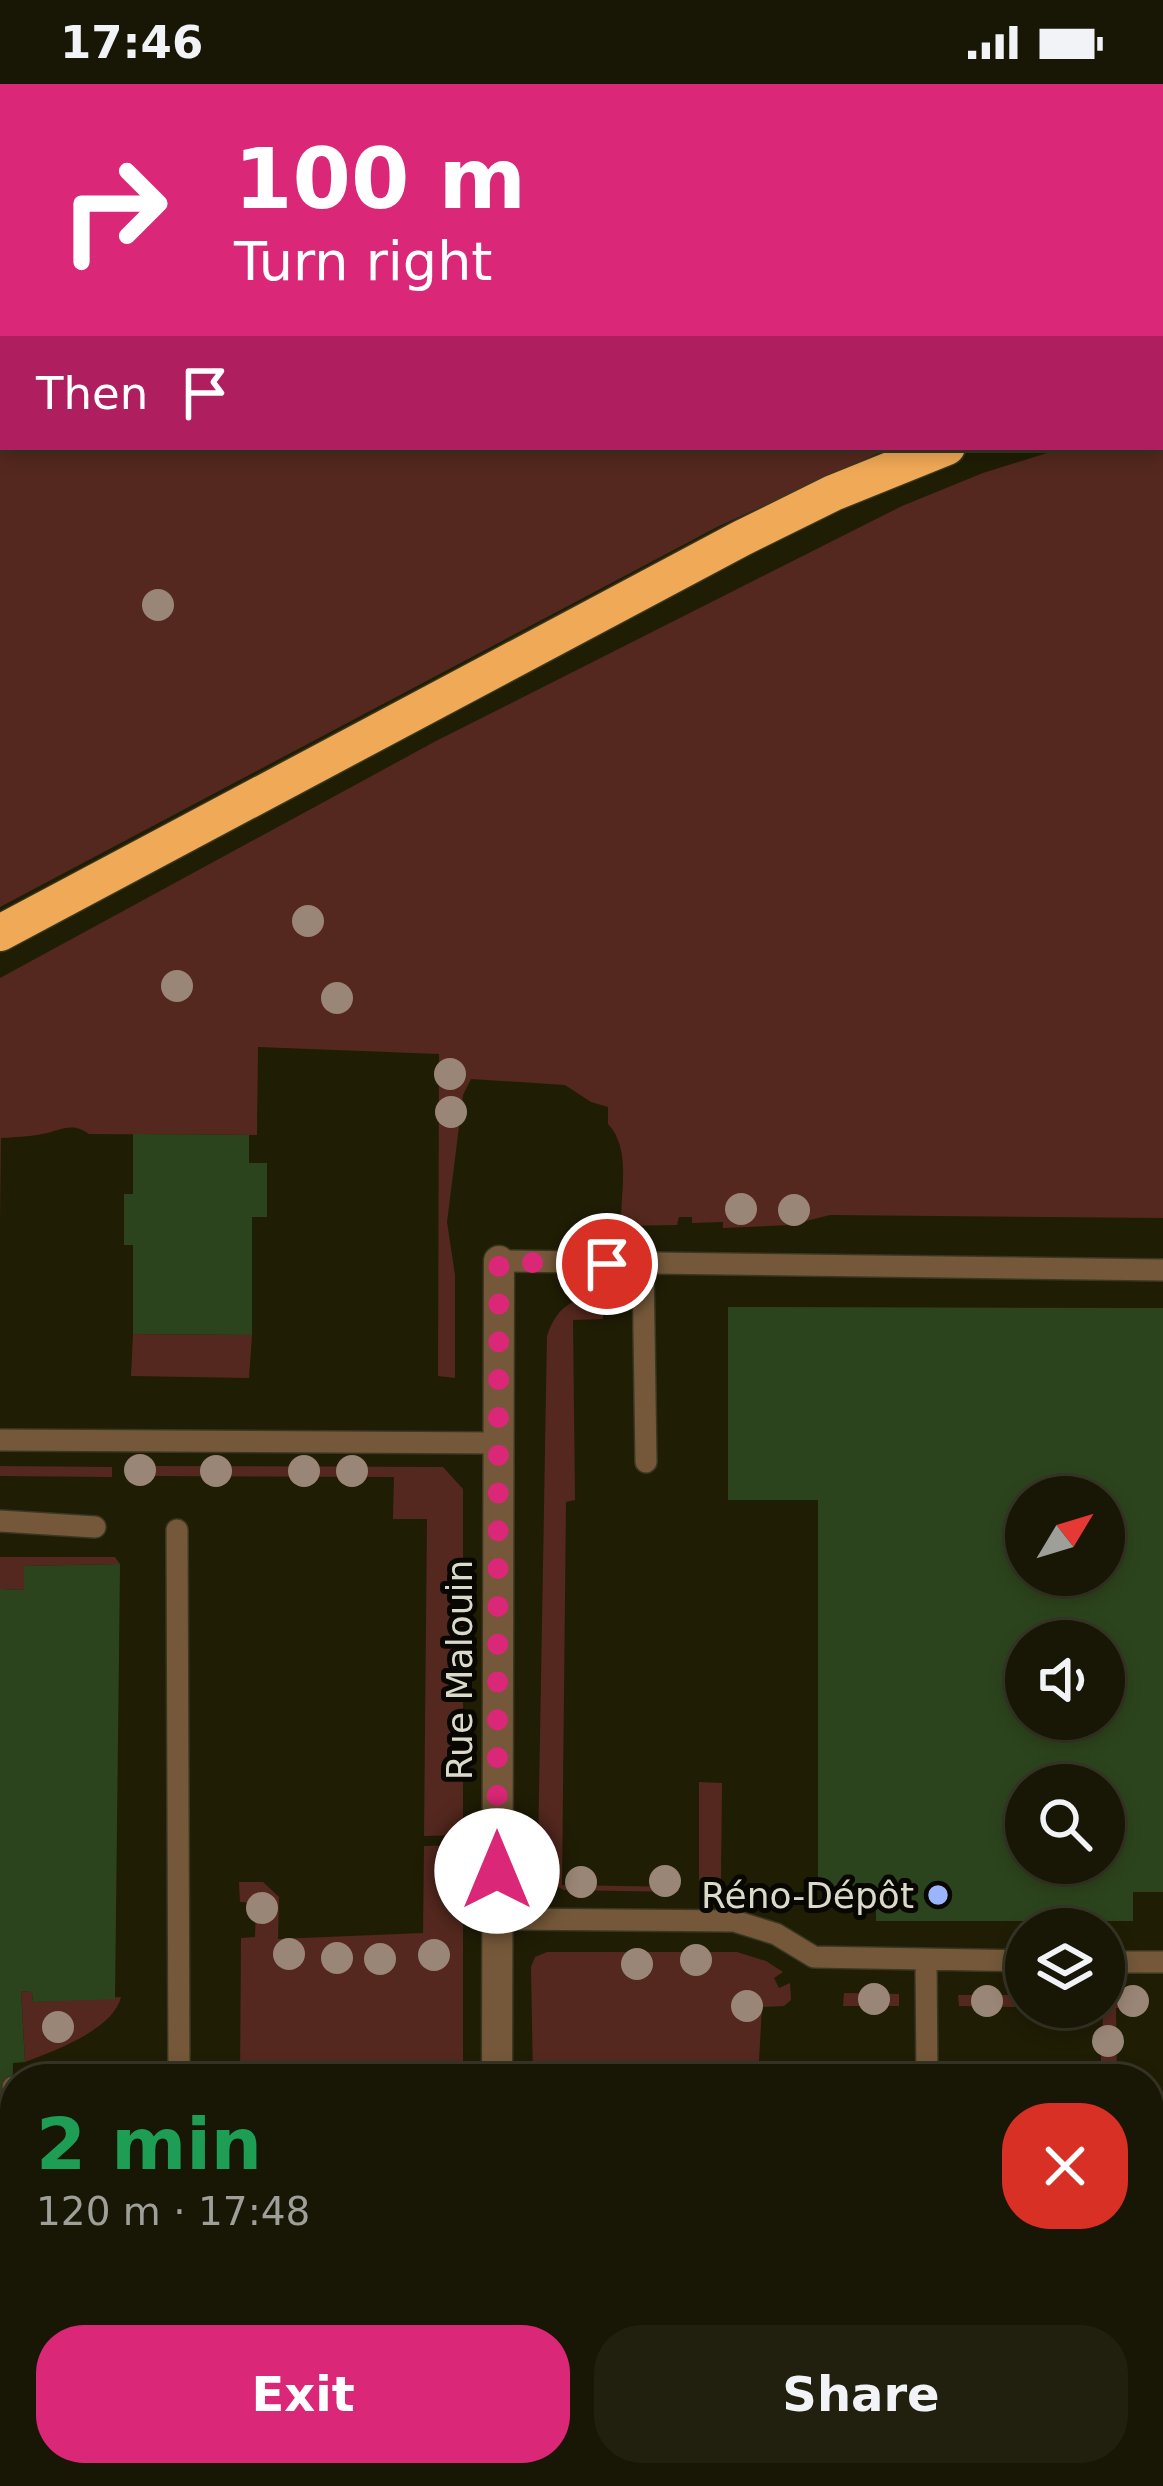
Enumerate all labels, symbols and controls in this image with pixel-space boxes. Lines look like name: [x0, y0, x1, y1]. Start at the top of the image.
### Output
text: 17:46: [60, 16, 203, 69]
text: 100 m: [234, 130, 526, 228]
icon: right: [36, 132, 192, 288]
text: Turn right: [234, 230, 493, 293]
icon: arrive: [172, 360, 238, 426]
text: Then: [36, 367, 148, 420]
pin: [556, 1213, 658, 1315]
icon: arrive: [574, 1231, 640, 1297]
north arrow: [1005, 1476, 1125, 1596]
map controls: [1005, 1476, 1125, 2028]
street label: Rue Malouin: [439, 1560, 480, 1780]
button: sound: [1005, 1620, 1125, 1740]
button: search: [1005, 1764, 1125, 1884]
position arrow: [434, 1808, 560, 1934]
place label: Réno-Dépôt: [701, 1875, 914, 1916]
marker: Réno-Dépôt: [925, 1882, 951, 1908]
button: layers: [1005, 1908, 1125, 2028]
text: 2 min: [36, 2102, 262, 2186]
button: close: [1002, 2103, 1128, 2229]
text: 120 m · 17:48: [36, 2189, 310, 2234]
button: Exit: [36, 2325, 570, 2463]
button: Share: [594, 2325, 1128, 2463]

